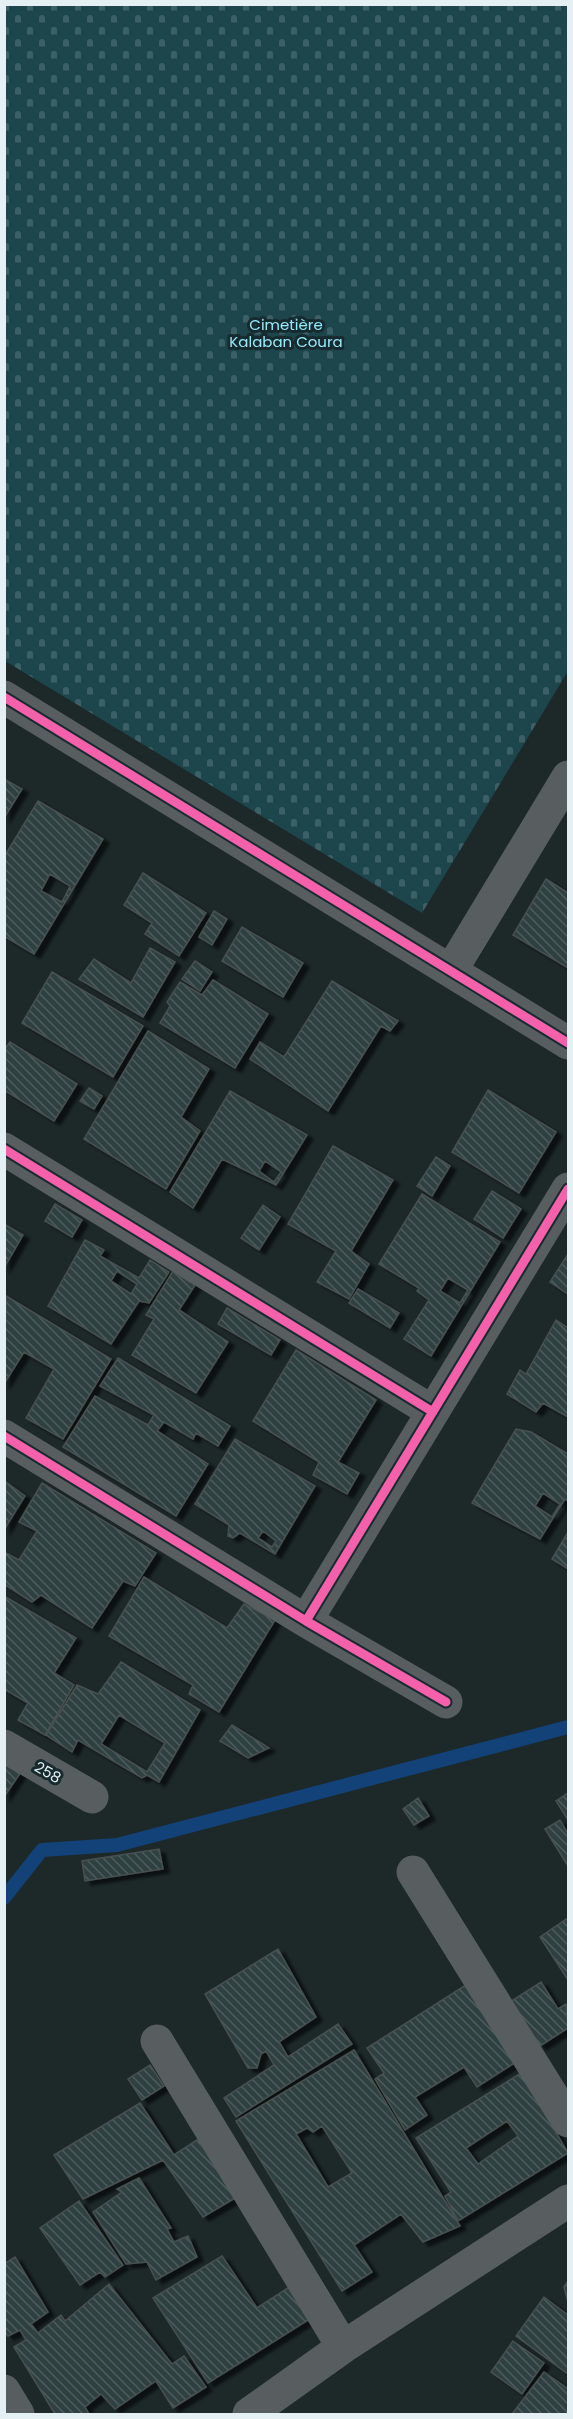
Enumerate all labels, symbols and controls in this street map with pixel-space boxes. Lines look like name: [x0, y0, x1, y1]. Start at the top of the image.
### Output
park label: Cimetière Kalaban Coura: [229, 314, 343, 352]
street label: 258: [31, 1756, 65, 1788]

